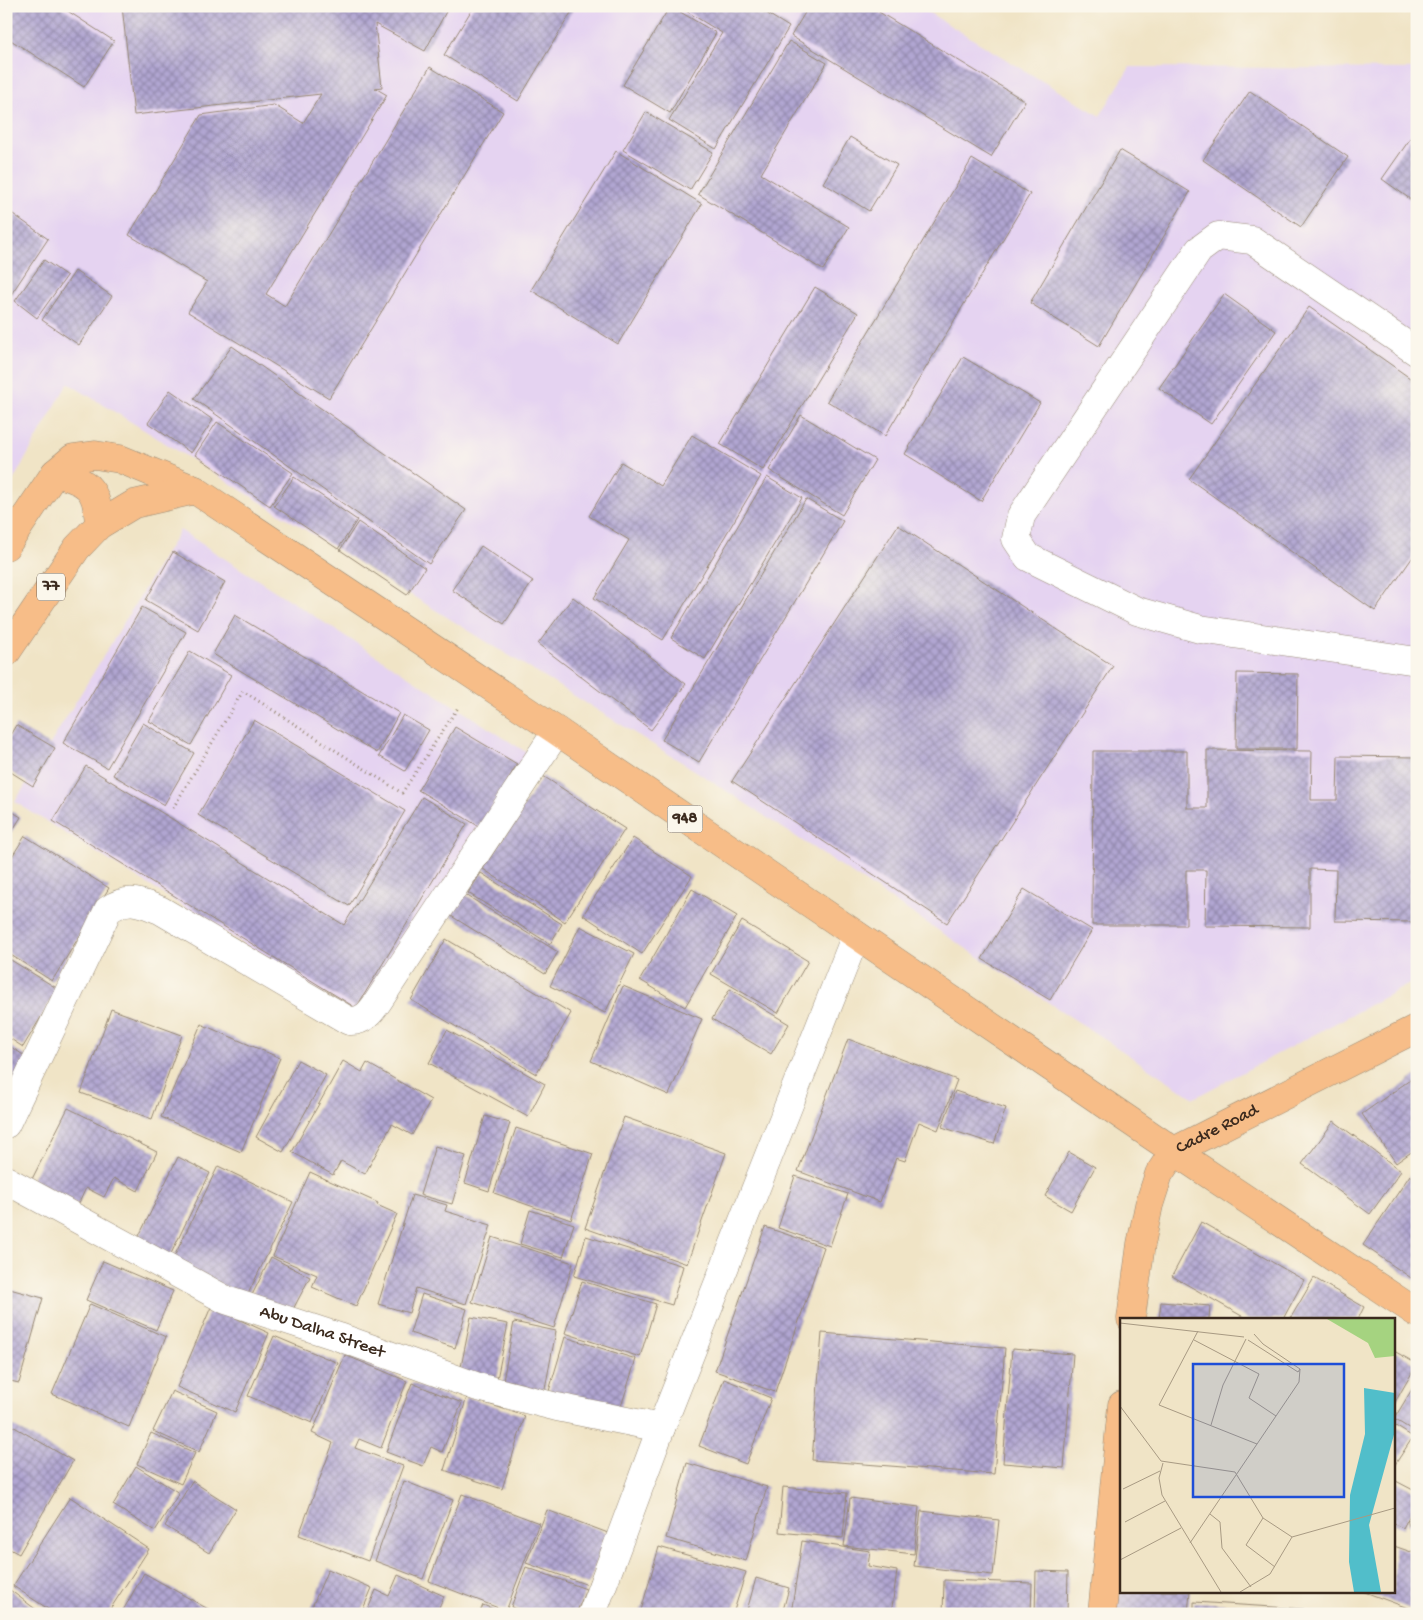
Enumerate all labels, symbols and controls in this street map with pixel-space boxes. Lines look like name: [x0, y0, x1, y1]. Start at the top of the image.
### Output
road number: 77: [37, 574, 65, 600]
road number: 948: [668, 806, 702, 832]
street label: Cadre Road: [1173, 1099, 1263, 1159]
street label: Abu Dalha Street: [257, 1301, 389, 1364]
inset map: [1120, 1318, 1396, 1592]

